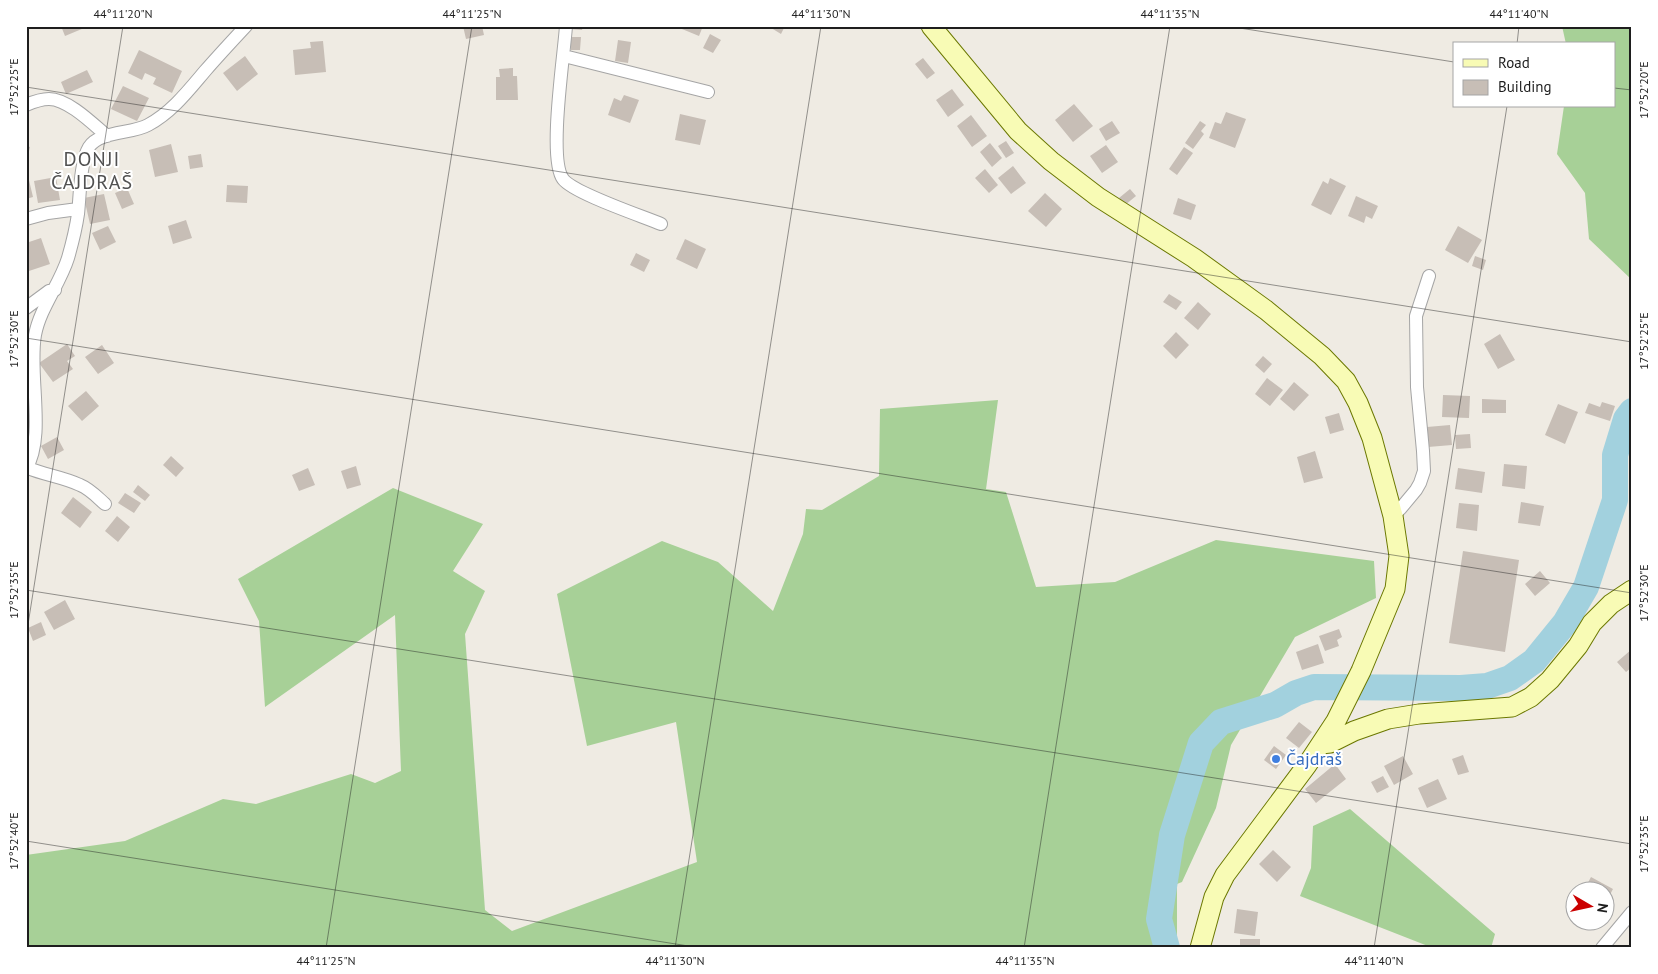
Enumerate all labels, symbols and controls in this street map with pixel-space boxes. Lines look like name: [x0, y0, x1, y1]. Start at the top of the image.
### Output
text: 44°11'20"N: [93, 6, 153, 21]
text: 44°11'25"N: [442, 6, 502, 21]
text: 44°11'30"N: [791, 6, 851, 21]
text: 44°11'35"N: [1140, 6, 1200, 21]
text: 44°11'40"N: [1489, 6, 1549, 21]
legend: [1453, 42, 1616, 108]
text: Road: [1498, 53, 1530, 72]
text: 17°52'25"E: [6, 58, 21, 116]
text: 17°52'20"E: [1636, 61, 1651, 119]
text: Building: [1498, 77, 1552, 96]
district label: DONJI ČAJDRAŠ: [51, 146, 133, 195]
text: 17°52'30"E: [6, 310, 21, 368]
text: 17°52'25"E: [1636, 312, 1651, 370]
text: 17°52'35"E: [6, 561, 21, 619]
text: 17°52'30"E: [1636, 564, 1651, 622]
place label: Čajdraš: [1286, 747, 1342, 770]
marker: Čajdraš: [1270, 753, 1282, 765]
text: 17°52'40"E: [6, 812, 21, 870]
text: 17°52'35"E: [1636, 815, 1651, 873]
north arrow: [1566, 882, 1616, 932]
text: N: [1593, 902, 1612, 914]
text: 44°11'25"N: [296, 953, 356, 968]
text: 44°11'30"N: [645, 953, 705, 968]
text: 44°11'35"N: [995, 953, 1055, 968]
text: 44°11'40"N: [1344, 953, 1404, 968]

